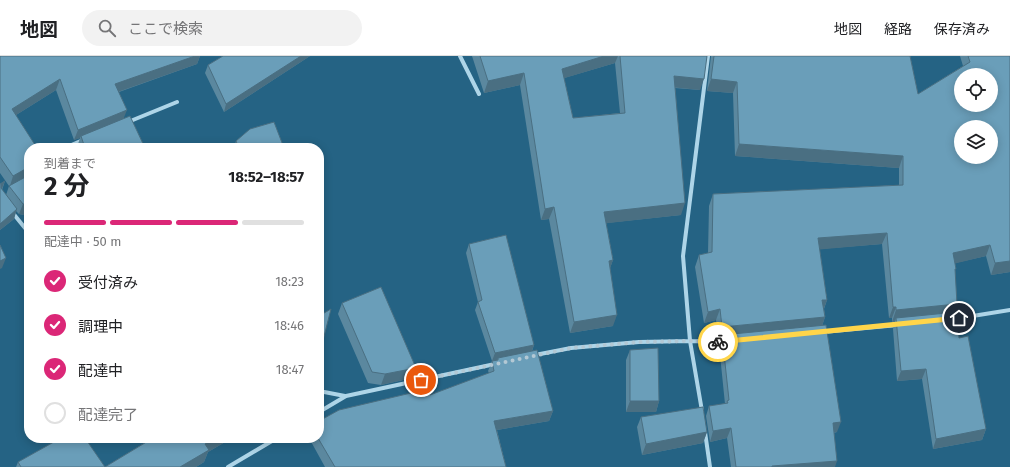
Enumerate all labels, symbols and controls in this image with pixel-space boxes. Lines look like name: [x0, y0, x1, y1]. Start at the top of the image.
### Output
search box: [82, 10, 362, 46]
icon: search: [96, 17, 118, 39]
text: 地図: [20, 18, 58, 41]
text: ここで検索: [128, 20, 203, 38]
text: 地図: [834, 21, 862, 38]
text: 経路: [884, 21, 912, 38]
text: 保存済み: [934, 21, 990, 38]
map controls: [954, 68, 998, 164]
button: locate: [954, 68, 998, 112]
button: layers: [954, 120, 998, 164]
text: 到着まで: [44, 156, 96, 171]
text: 18:52–18:57: [228, 168, 304, 186]
text: 2 分: [44, 171, 90, 202]
text: 配達中 · 50 m: [44, 234, 121, 249]
icon: check: [44, 270, 66, 292]
text: 受付済み: [78, 274, 138, 292]
text: 18:23: [275, 274, 304, 289]
pin: [942, 301, 976, 335]
icon: home: [948, 307, 970, 329]
icon: check: [44, 314, 66, 336]
text: 調理中: [78, 318, 123, 336]
text: 18:46: [274, 318, 304, 333]
courier: [698, 322, 738, 362]
icon: bike: [707, 331, 729, 353]
icon: check: [44, 358, 66, 380]
text: 配達中: [78, 362, 123, 380]
text: 18:47: [276, 362, 304, 377]
pin: [404, 363, 438, 397]
icon: bag: [410, 369, 432, 391]
text: 配達完了: [78, 406, 138, 424]

